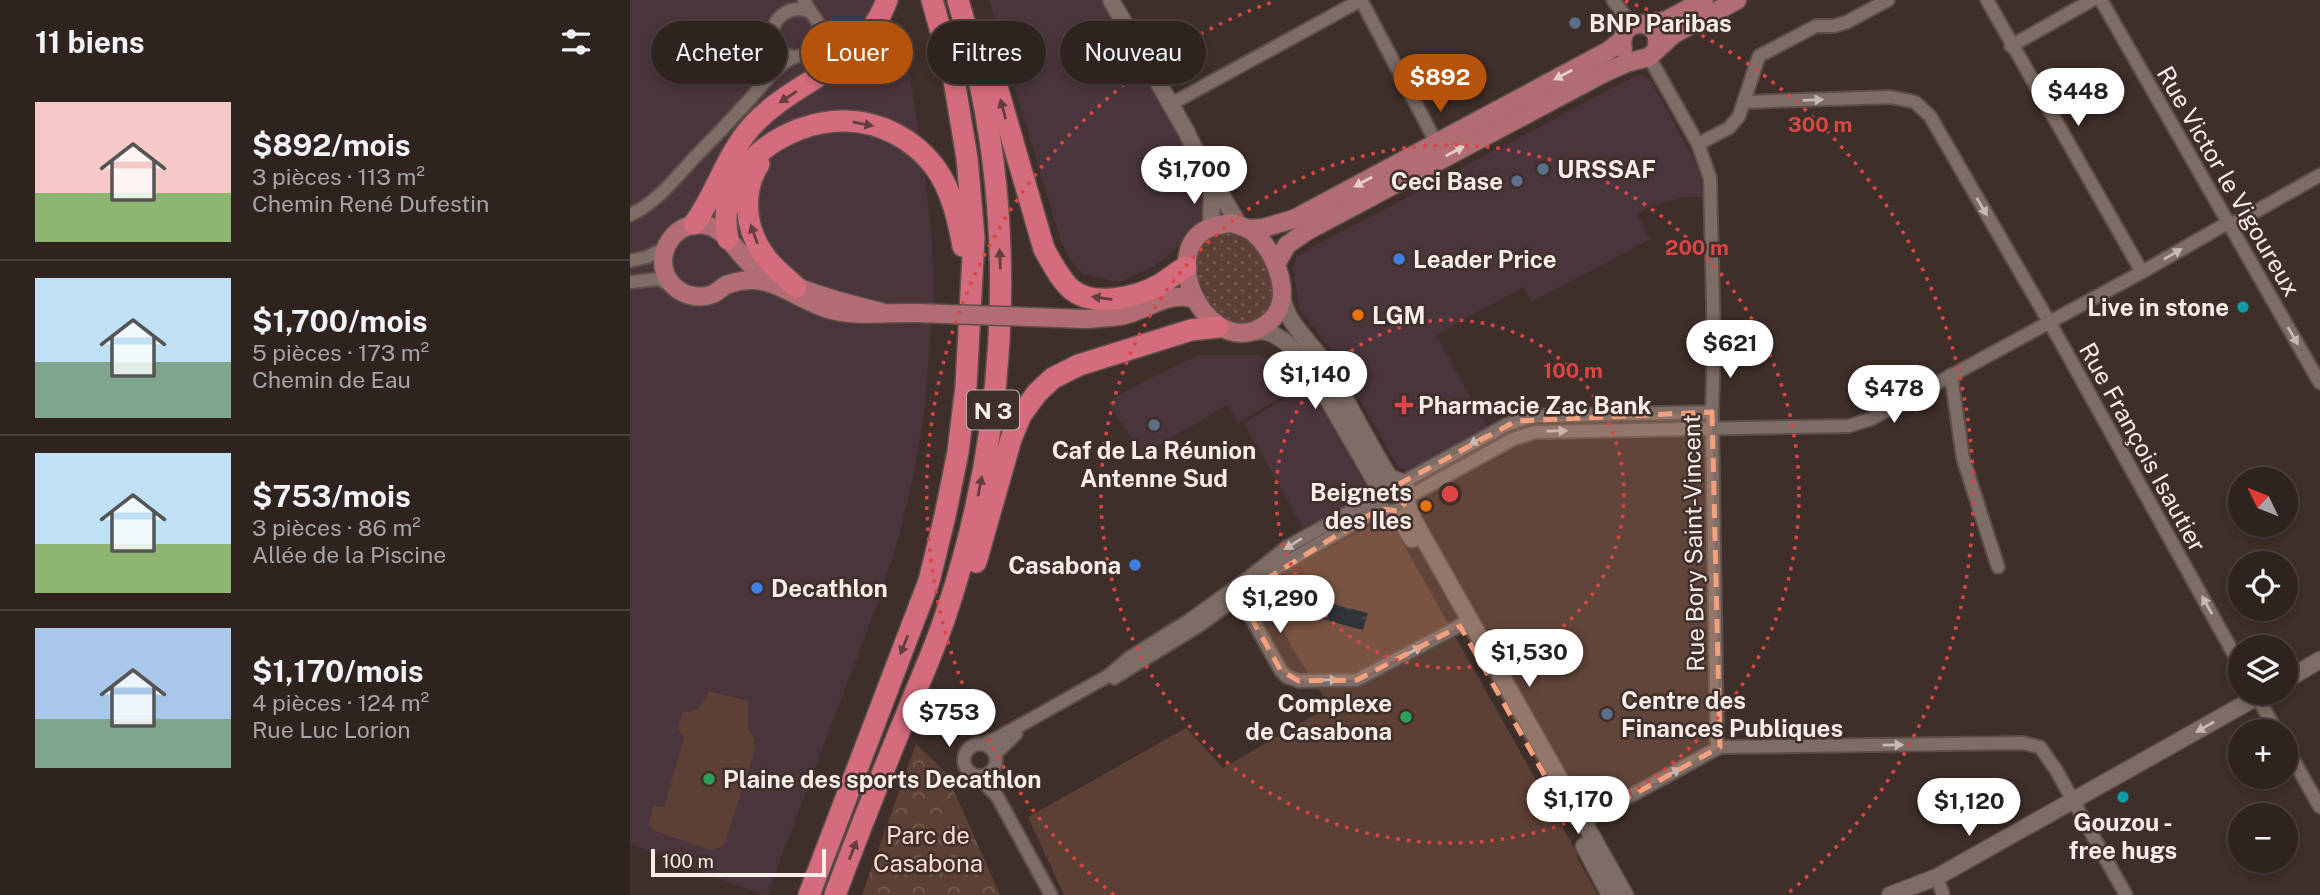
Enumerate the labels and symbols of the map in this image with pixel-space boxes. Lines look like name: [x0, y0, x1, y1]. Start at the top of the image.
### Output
place label: BNP Paribas: [1589, 9, 1732, 37]
marker: BNP Paribas: [1567, 15, 1583, 31]
pin: $892: [1399, 54, 1481, 114]
street label: Rue Victor le Vigoureux: [2152, 61, 2306, 301]
one-way arrow: [1553, 68, 1573, 80]
pin: $448: [2037, 68, 2119, 128]
one-way arrow: [778, 91, 798, 104]
one-way arrow: [1802, 94, 1824, 105]
one-way arrow: [997, 98, 1007, 119]
text: 300 m: [1788, 112, 1852, 137]
one-way arrow: [852, 118, 874, 129]
pin: $1,700: [1137, 146, 1251, 206]
one-way arrow: [1445, 146, 1465, 157]
place label: URSSAF: [1557, 155, 1656, 183]
marker: URSSAF: [1535, 161, 1551, 177]
place label: Ceci Base: [1391, 167, 1503, 195]
marker: Ceci Base: [1509, 173, 1525, 189]
one-way arrow: [1353, 176, 1373, 188]
one-way arrow: [1976, 197, 1988, 216]
one-way arrow: [748, 224, 759, 245]
text: 200 m: [1665, 235, 1729, 260]
place label: Leader Price: [1413, 245, 1557, 273]
one-way arrow: [995, 248, 1006, 270]
one-way arrow: [2164, 248, 2183, 260]
marker: Leader Price: [1391, 251, 1407, 267]
one-way arrow: [1091, 292, 1113, 303]
place label: Live in stone: [2087, 293, 2229, 321]
marker: Live in stone: [2235, 299, 2251, 315]
place label: LGM: [1372, 301, 1426, 329]
marker: LGM: [1350, 307, 1366, 323]
pin: $621: [1689, 320, 1771, 380]
one-way arrow: [2287, 326, 2299, 345]
street label: Rue François Isautier: [2074, 338, 2212, 556]
pin: $1,140: [1258, 352, 1372, 411]
text: 100 m: [1543, 358, 1603, 383]
pin: $478: [1853, 366, 1935, 425]
road number: N 3: [967, 390, 1019, 430]
place label: Pharmacie Zac Bank: [1418, 391, 1652, 419]
marker: Pharmacie Zac Bank: [1396, 397, 1412, 413]
street label: Rue Bory Saint-Vincent: [1677, 414, 1709, 672]
marker: Caf de La Réunion Antenne Sud: [1146, 417, 1162, 433]
one-way arrow: [1547, 425, 1569, 437]
one-way arrow: [1469, 434, 1488, 446]
place label: Caf de La Réunion Antenne Sud: [1052, 436, 1256, 492]
north arrow: [2228, 467, 2298, 537]
one-way arrow: [975, 474, 986, 496]
place label: Beignets des Iles: [1310, 478, 1412, 534]
centre of rings: [1438, 482, 1462, 506]
marker: Beignets des Iles: [1418, 498, 1434, 514]
one-way arrow: [1284, 538, 1303, 550]
place label: Casabona: [1008, 551, 1121, 579]
marker: Casabona: [1127, 557, 1143, 573]
place label: Decathlon: [771, 574, 888, 602]
pin: $1,290: [1223, 576, 1337, 635]
marker: Decathlon: [749, 580, 765, 596]
one-way arrow: [2201, 595, 2213, 615]
pin: $1,530: [1472, 630, 1586, 689]
one-way arrow: [899, 634, 910, 655]
one-way arrow: [1404, 645, 1423, 657]
one-way arrow: [1317, 675, 1339, 686]
place label: Centre des Finances Publiques: [1621, 686, 1843, 742]
place label: Complexe de Casabona: [1245, 689, 1392, 745]
pin: $753: [908, 690, 990, 749]
marker: Centre des Finances Publiques: [1599, 706, 1615, 722]
marker: Complexe de Casabona: [1398, 709, 1414, 725]
one-way arrow: [2195, 721, 2214, 733]
one-way arrow: [1882, 739, 1904, 750]
place label: Plaine des sports Decathlon: [723, 765, 1041, 793]
one-way arrow: [1663, 767, 1682, 779]
marker: Plaine des sports Decathlon: [701, 771, 717, 787]
pin: $1,170: [1521, 776, 1635, 836]
pin: $1,120: [1912, 778, 2026, 838]
marker: Gouzou - free hugs: [2115, 789, 2131, 805]
place label: Gouzou - free hugs: [2069, 808, 2177, 864]
park label: Parc de Casabona: [873, 821, 983, 877]
one-way arrow: [847, 839, 858, 860]
scale bar: [651, 846, 826, 878]

